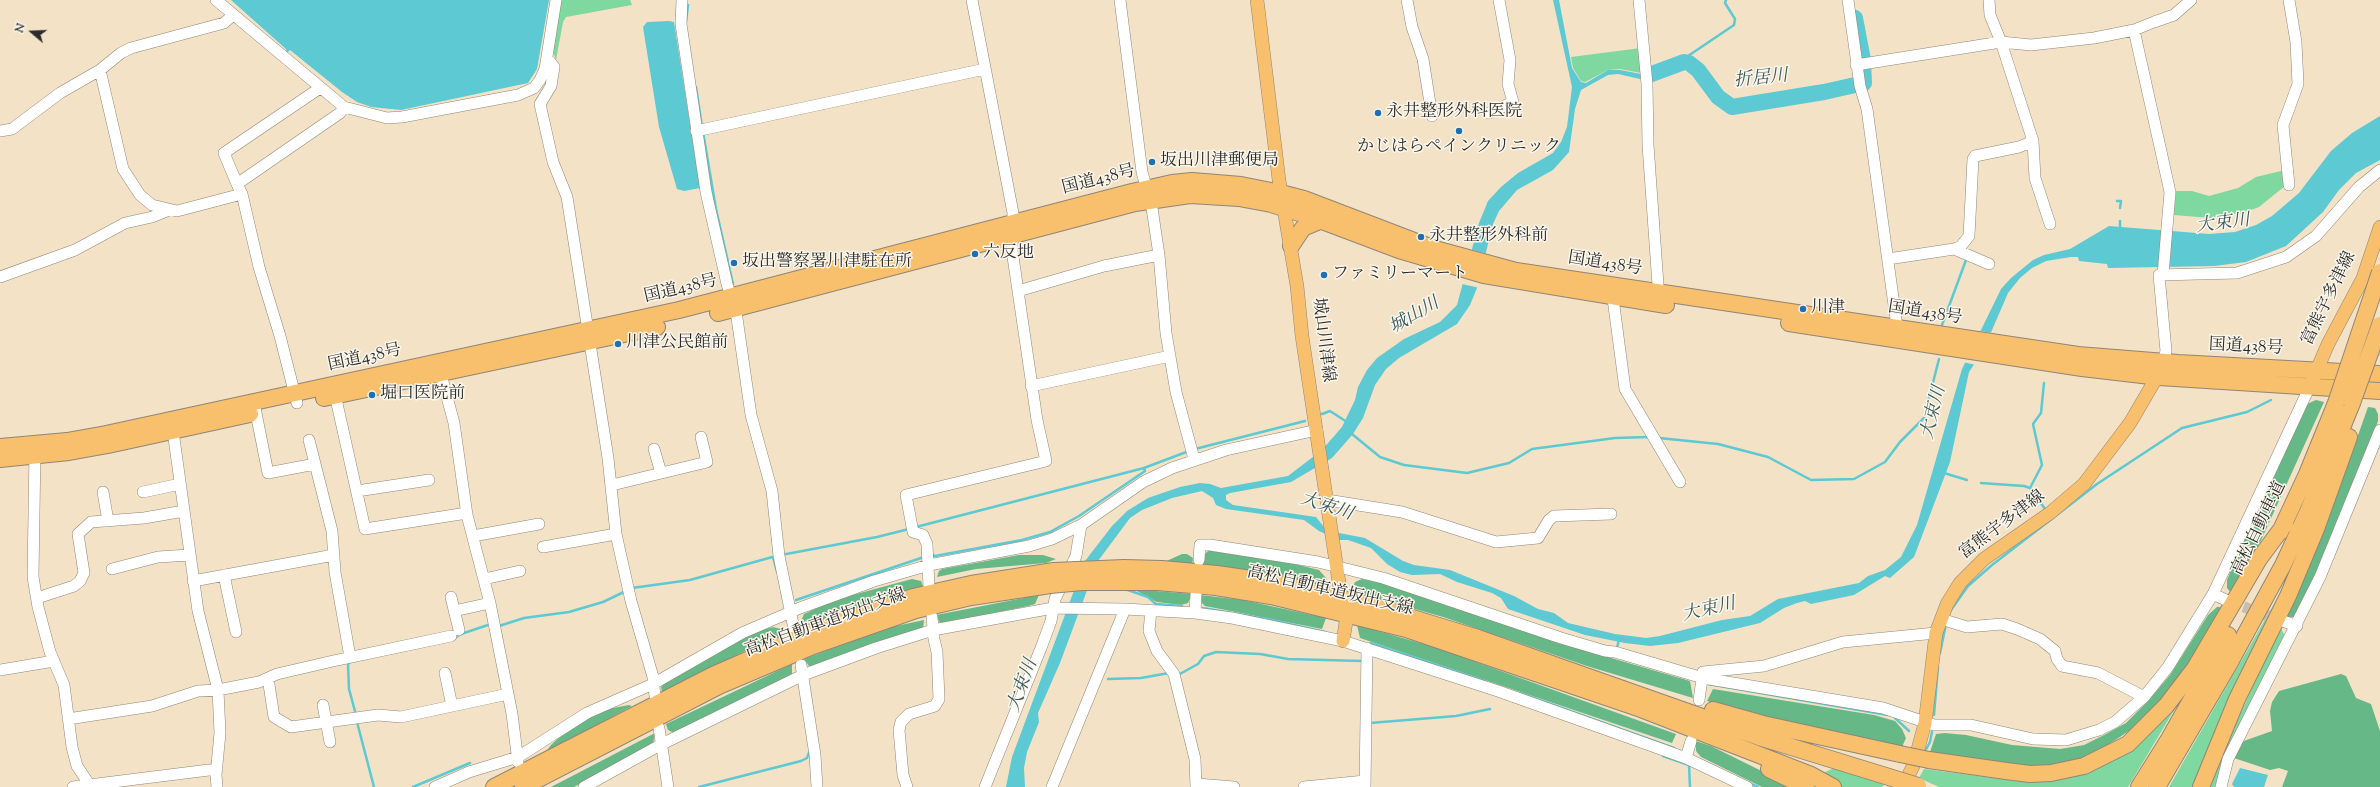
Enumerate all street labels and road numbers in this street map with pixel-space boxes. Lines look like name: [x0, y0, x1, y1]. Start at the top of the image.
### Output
street label: 国道438号: [1060, 162, 1138, 200]
street label: 国道438号: [1566, 249, 1644, 281]
street label: 富熊宇多津線: [2298, 249, 2362, 349]
street label: 国道438号: [642, 272, 720, 308]
street label: 城山川津線: [1307, 297, 1337, 383]
street label: 国道438号: [1886, 298, 1964, 330]
street label: 国道438号: [2208, 336, 2284, 360]
street label: 国道438号: [326, 341, 404, 377]
street label: 高松自動車道: [2228, 479, 2292, 579]
street label: 富熊宇多津線: [1956, 487, 2050, 565]
street label: 高松自動車道坂出支線: [1245, 563, 1415, 621]
street label: 高松自動車道坂出支線: [743, 585, 909, 663]

